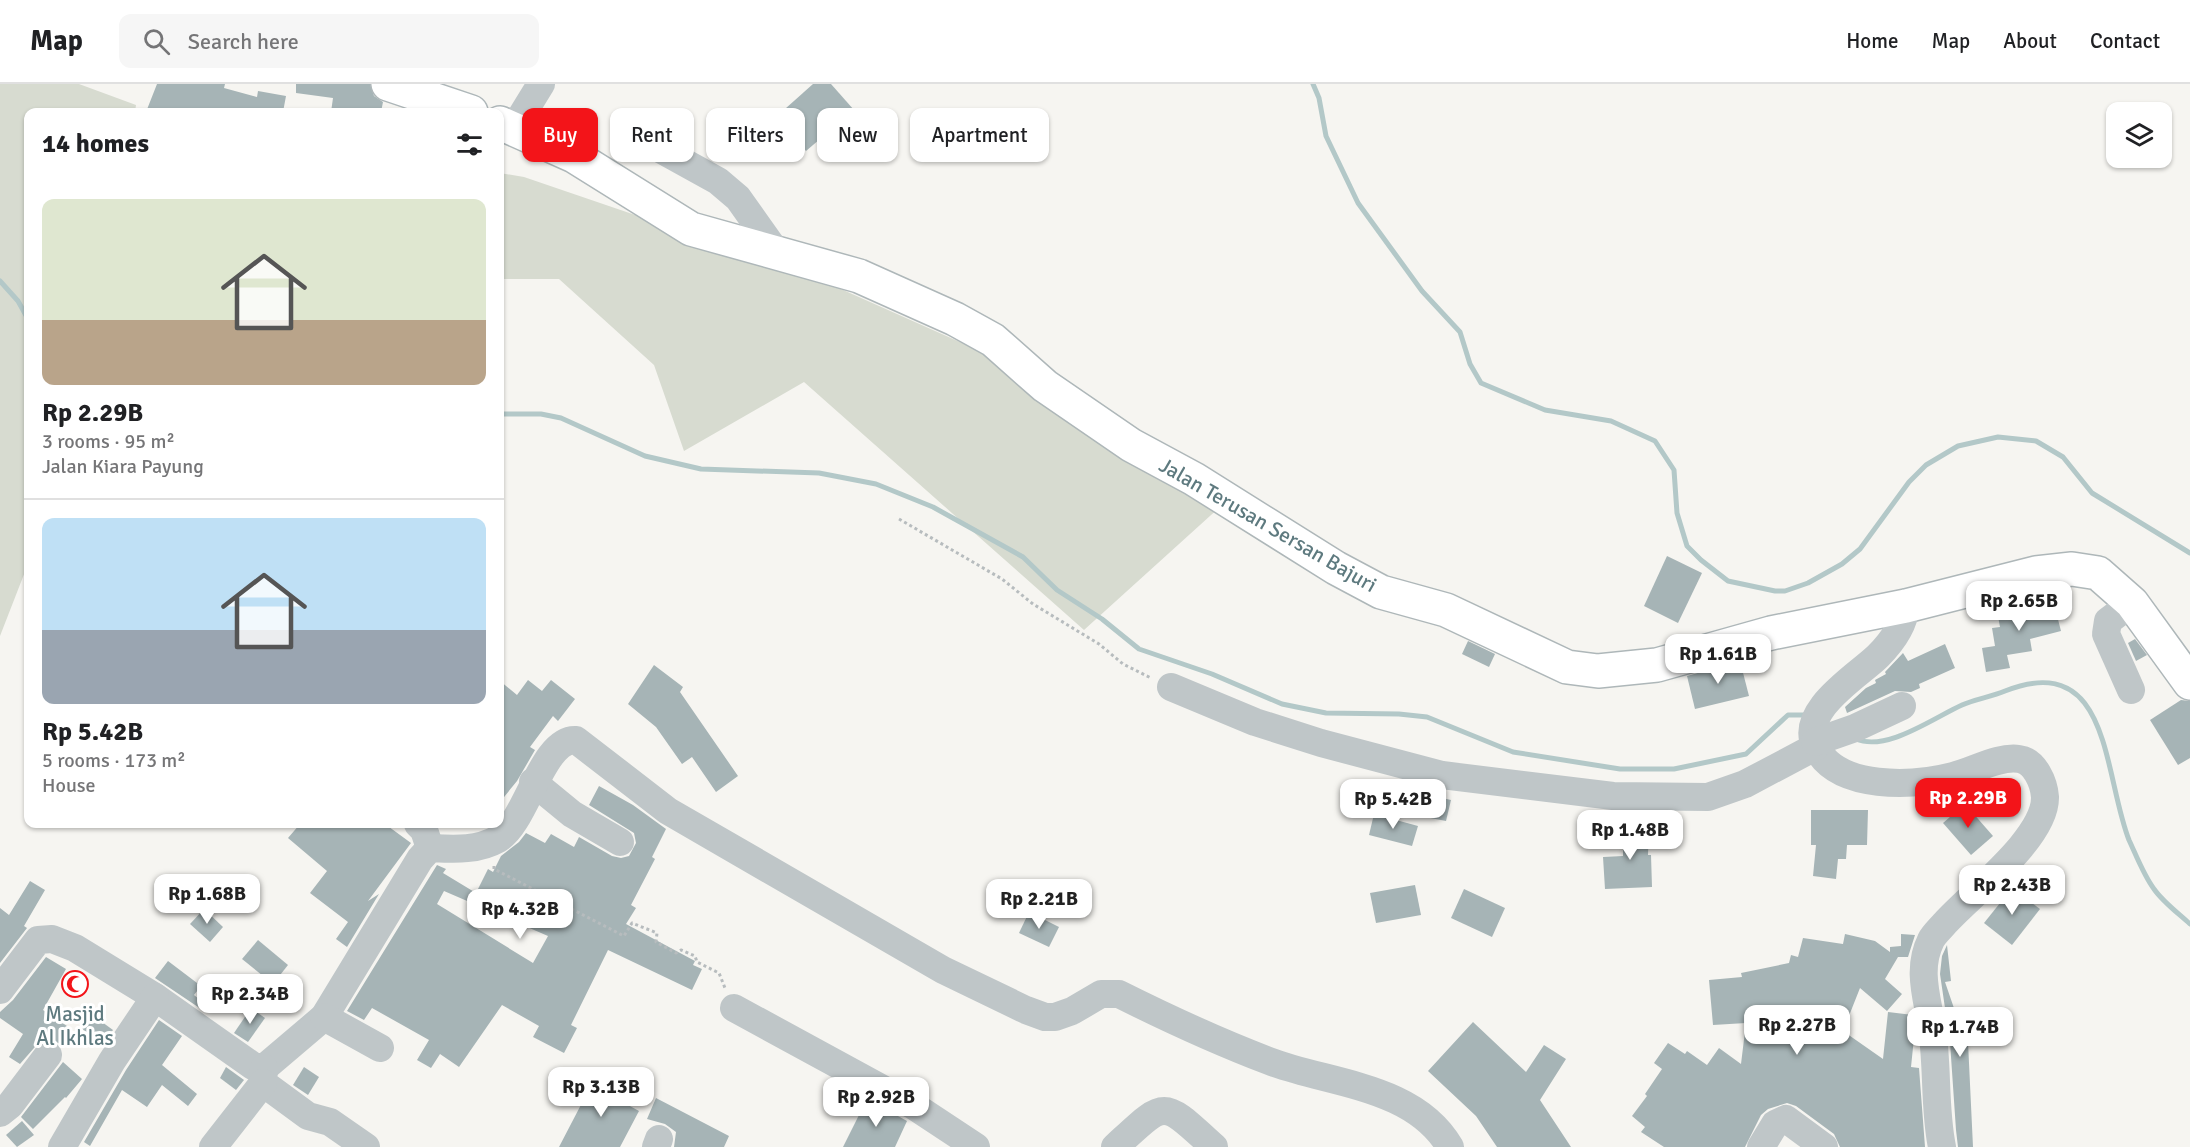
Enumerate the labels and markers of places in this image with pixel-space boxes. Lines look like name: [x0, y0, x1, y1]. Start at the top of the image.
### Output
pin: Rp 2.65B: [1957, 581, 2081, 632]
pin: Rp 1.61B: [1656, 634, 1780, 685]
pin: Rp 2.29B: [1906, 778, 2030, 829]
pin: Rp 5.42B: [1331, 779, 1455, 830]
pin: Rp 1.48B: [1568, 810, 1692, 861]
pin: Rp 2.43B: [1950, 865, 2074, 916]
pin: Rp 1.68B: [145, 874, 269, 925]
pin: Rp 2.21B: [977, 879, 1101, 930]
pin: Rp 4.32B: [458, 889, 582, 940]
mosque icon: Masjid Al Ikhlas: [60, 969, 90, 999]
pin: Rp 2.34B: [188, 974, 312, 1025]
place label: Masjid Al Ikhlas: [36, 1001, 114, 1051]
pin: Rp 2.27B: [1735, 1005, 1859, 1056]
pin: Rp 1.74B: [1898, 1007, 2022, 1058]
pin: Rp 3.13B: [539, 1067, 663, 1118]
pin: Rp 2.92B: [814, 1077, 938, 1128]

